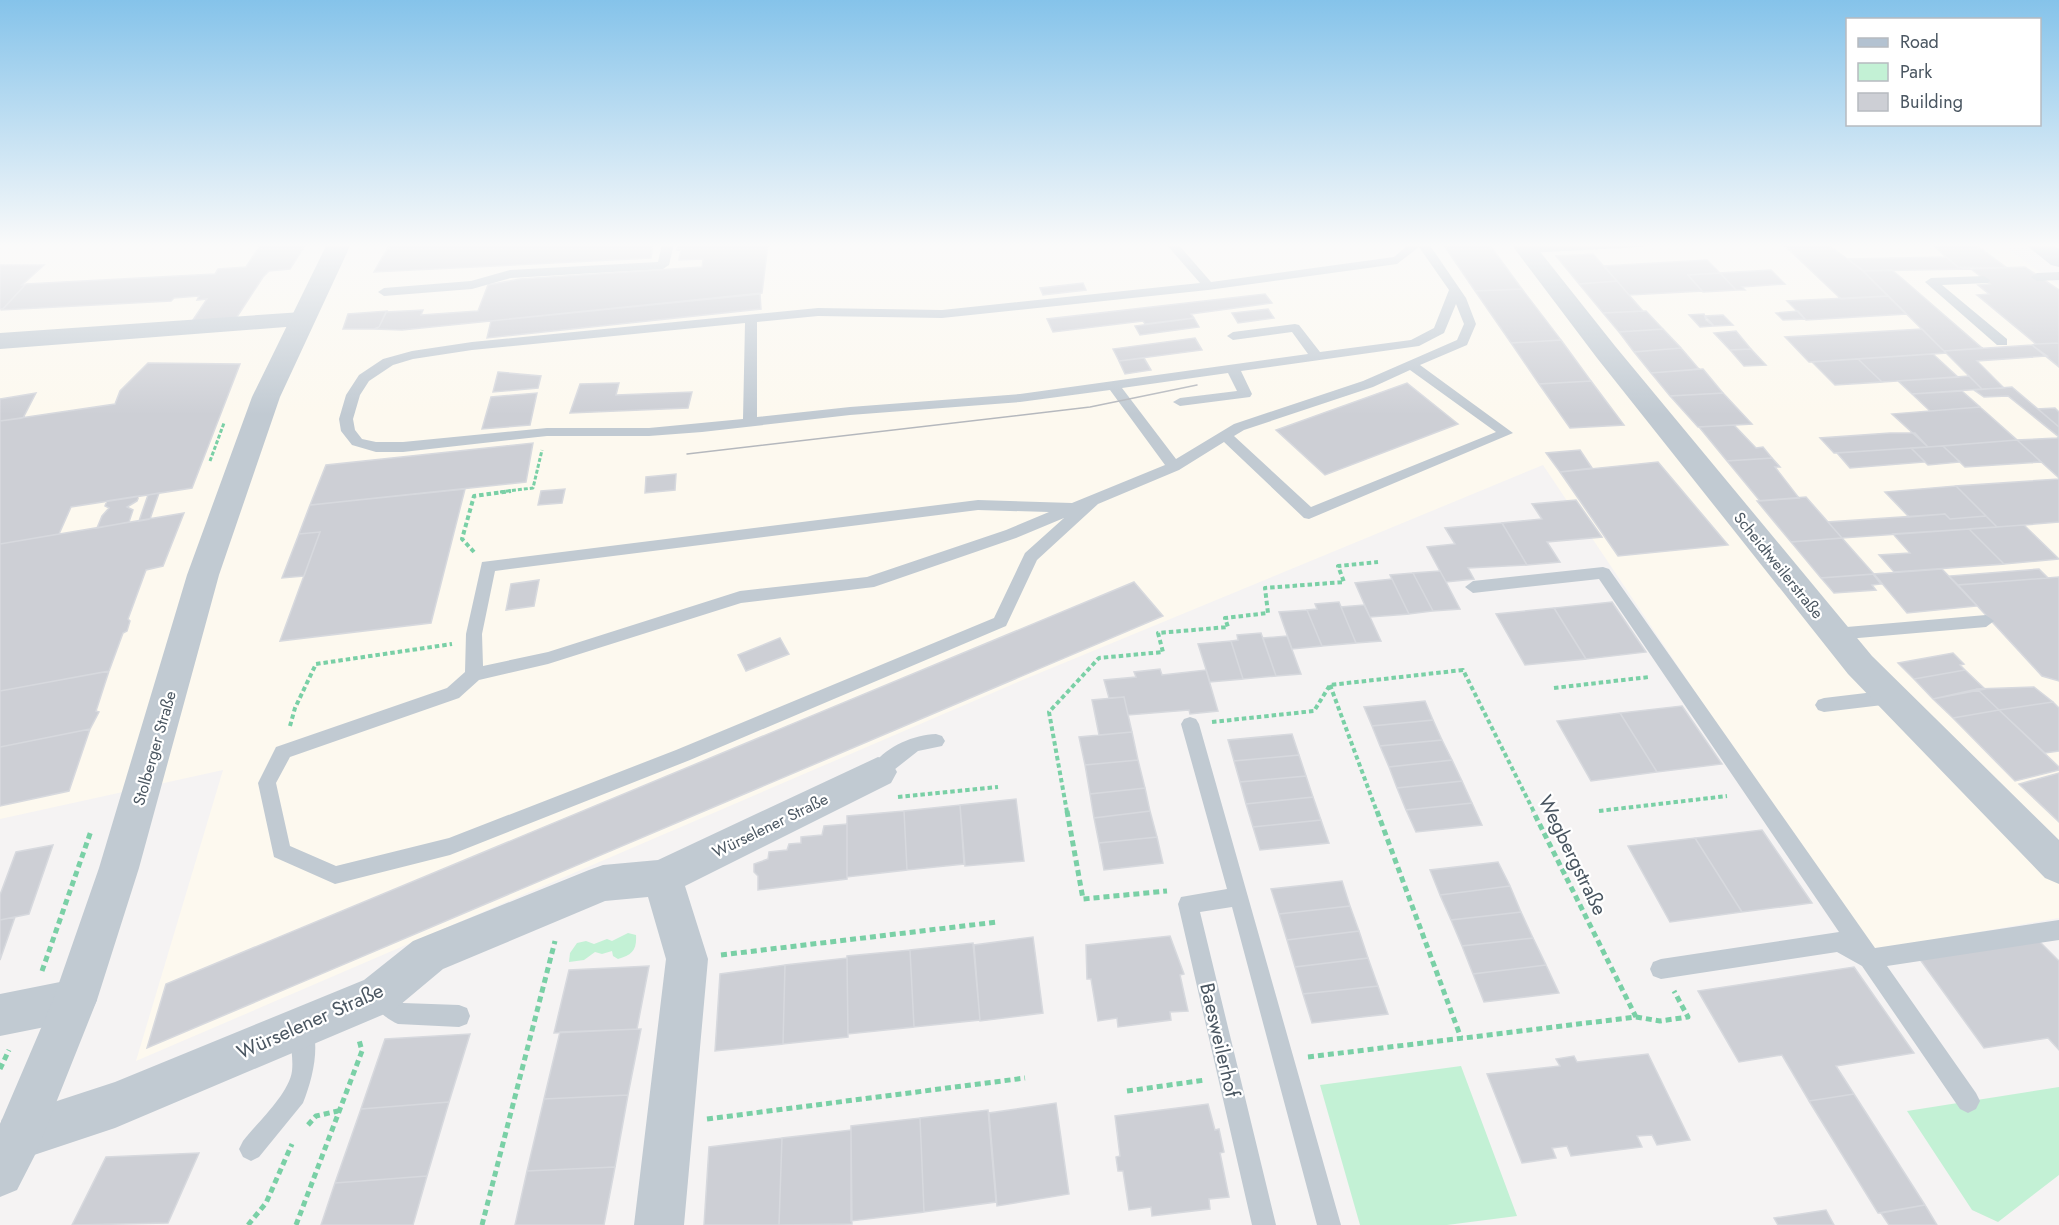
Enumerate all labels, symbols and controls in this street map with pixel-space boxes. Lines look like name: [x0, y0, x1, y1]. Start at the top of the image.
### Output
legend: [1846, 18, 2041, 126]
text: Road: [1900, 29, 1939, 55]
text: Park: [1900, 59, 1932, 85]
text: Building: [1900, 89, 1963, 115]
street label: Scheidtweilerstraße: [1728, 507, 1829, 624]
street label: Stolberger Straße: [127, 688, 182, 808]
street label: Würselener Straße: [708, 787, 832, 863]
street label: Wegbergstraße: [1531, 790, 1614, 920]
street label: Würselener Straße: [232, 976, 388, 1067]
street label: Baesweilerhof: [1192, 980, 1247, 1101]

